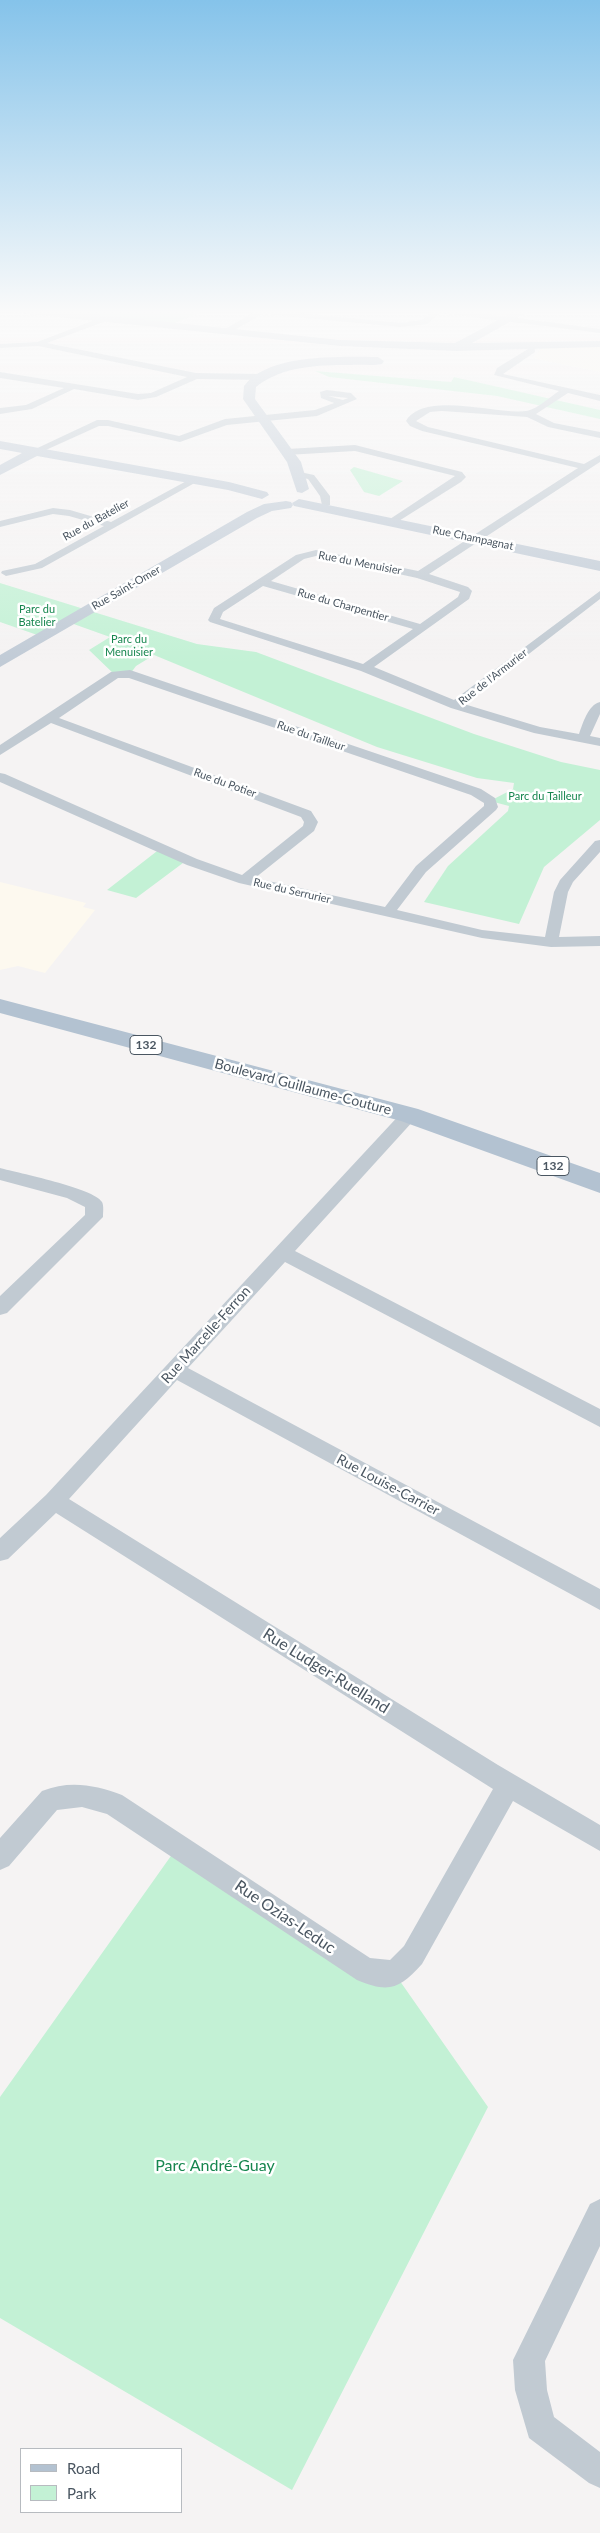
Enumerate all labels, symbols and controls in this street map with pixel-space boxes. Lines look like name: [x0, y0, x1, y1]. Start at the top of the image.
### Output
street label: Rue du Batelier: [61, 496, 131, 544]
street label: Rue Champagnat: [431, 523, 515, 553]
street label: Rue du Menuisier: [317, 548, 403, 578]
street label: Rue Saint-Omer: [89, 563, 163, 613]
street label: Rue du Charpentier: [296, 586, 390, 624]
park label: Parc du Batelier: [18, 602, 56, 628]
park label: Parc du Menuisier: [105, 632, 153, 658]
street label: Rue de l'Armurier: [456, 646, 530, 708]
street label: Rue du Tailleur: [275, 718, 347, 754]
street label: Rue du Potier: [192, 766, 258, 800]
park label: Parc du Tailleur: [508, 789, 582, 803]
street label: Rue du Serrurier: [252, 876, 332, 906]
road number: 132: [130, 1036, 162, 1054]
street label: Boulevard Guillaume-Couture: [213, 1055, 393, 1119]
road number: 132: [537, 1156, 569, 1176]
street label: Rue Marcelle-Ferron: [158, 1283, 254, 1387]
street label: Rue Louise-Carrier: [334, 1451, 442, 1519]
street label: Rue Ludger-Ruelland: [259, 1624, 393, 1718]
street label: Rue Ozias-Leduc: [231, 1876, 339, 1958]
park label: Parc André-Guay: [155, 2156, 275, 2176]
legend: [20, 2448, 182, 2513]
text: Road: [67, 2459, 100, 2477]
text: Park: [67, 2484, 96, 2502]

